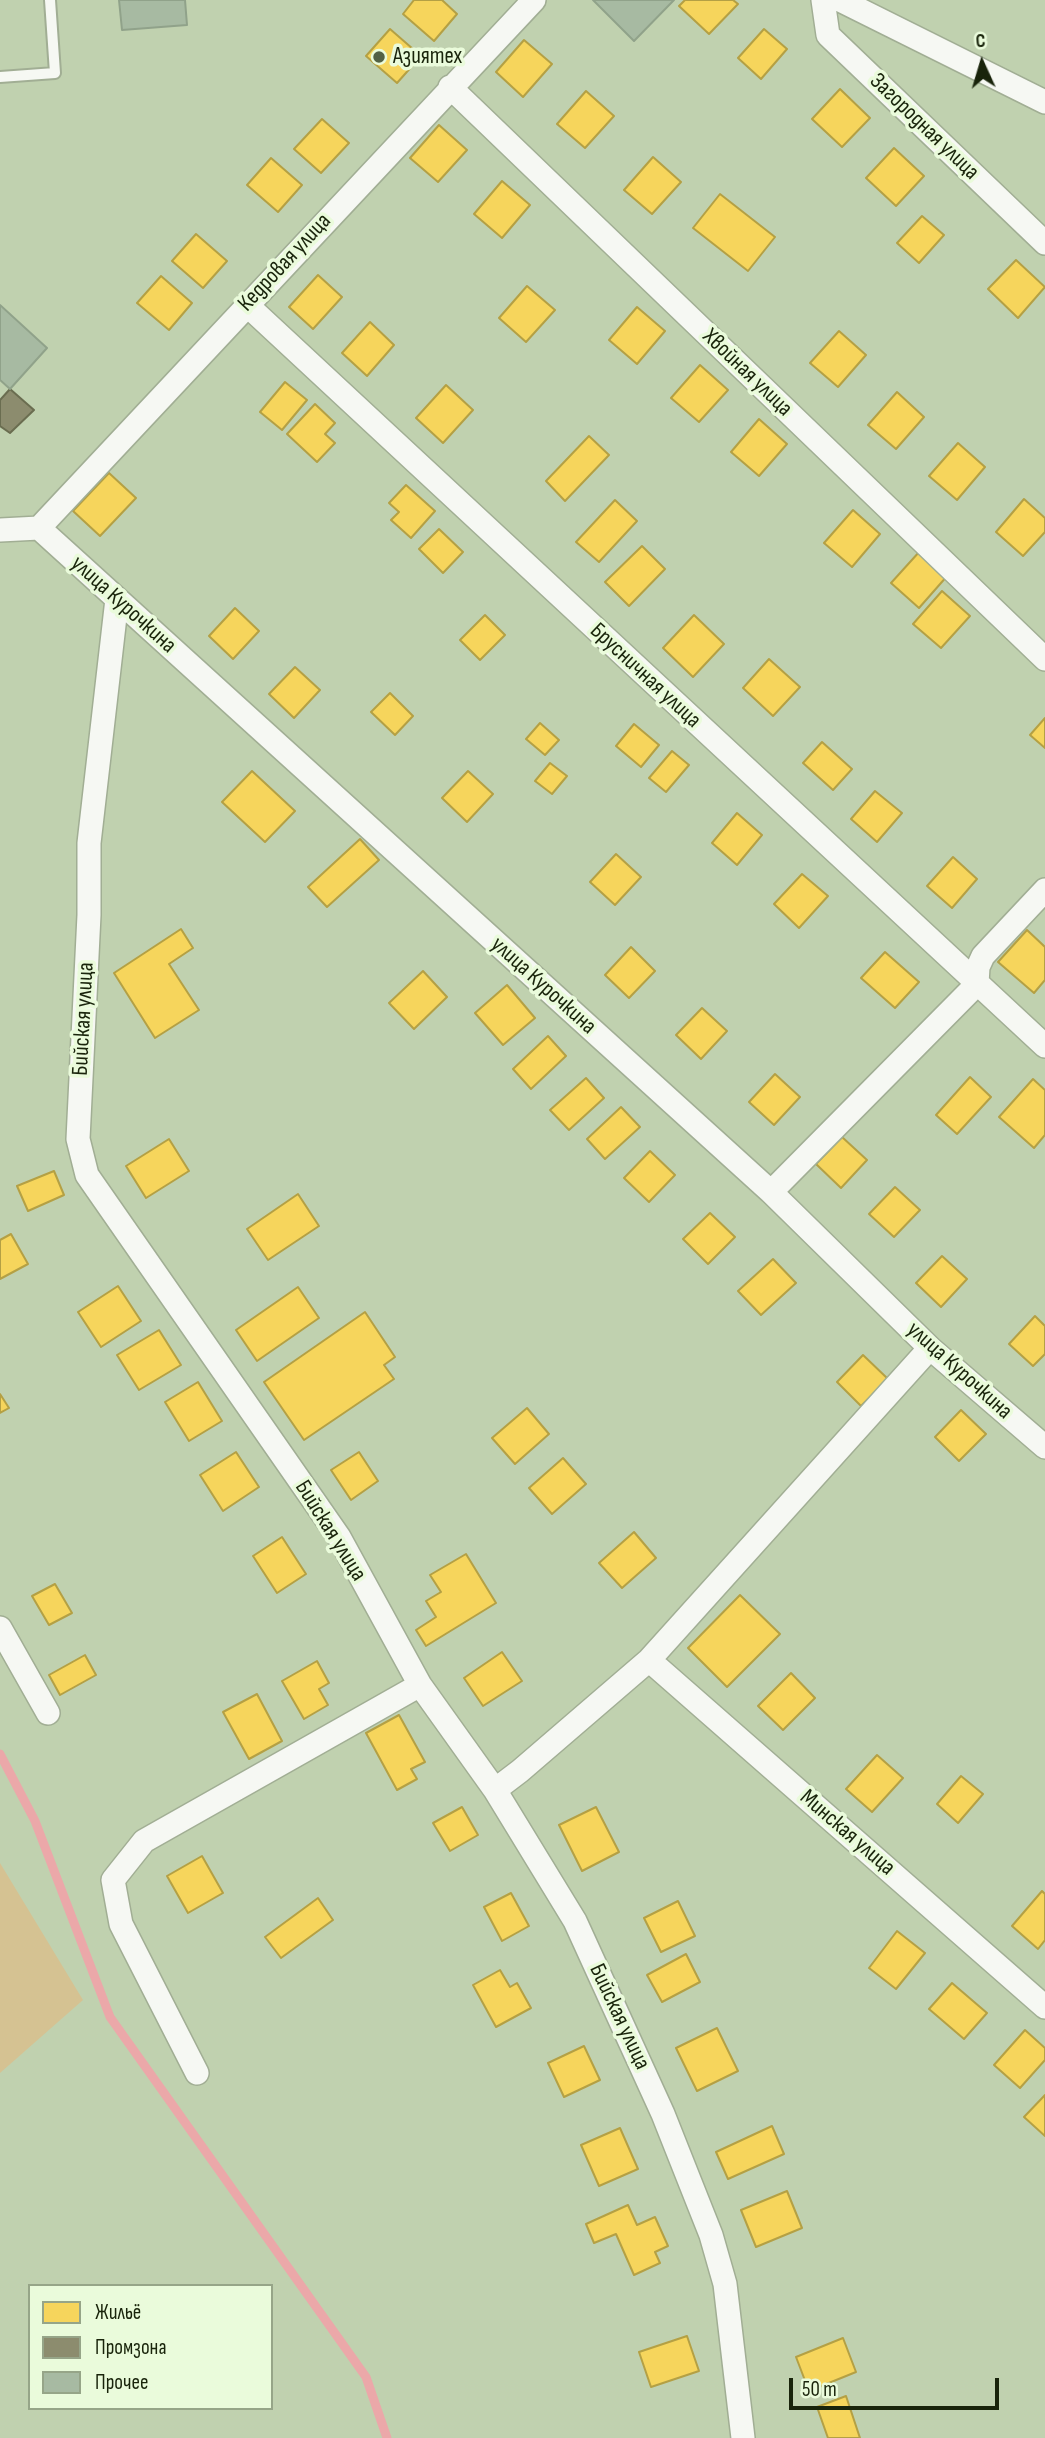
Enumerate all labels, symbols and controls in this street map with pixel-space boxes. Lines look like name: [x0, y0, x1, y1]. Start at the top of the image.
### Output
north arrow: [947, 28, 1017, 98]
text: С: [975, 30, 986, 53]
place label: Азиятех: [393, 43, 462, 71]
marker: Азиятех: [371, 49, 387, 65]
street label: Загородная улица: [863, 68, 985, 186]
street label: Кедровая улица: [233, 208, 337, 318]
street label: Хвойная улица: [696, 323, 798, 423]
street label: улица Курочкина: [65, 550, 181, 660]
street label: Брусничная улица: [584, 618, 706, 734]
street label: улица Курочкина: [485, 931, 601, 1041]
street label: Бийская улица: [67, 962, 101, 1076]
street label: улица Курочкина: [901, 1316, 1017, 1426]
street label: Бийская улица: [288, 1476, 372, 1586]
street label: Минская улица: [794, 1784, 900, 1882]
street label: Бийская улица: [583, 1960, 655, 2074]
legend: [28, 2284, 273, 2410]
text: Жильё: [95, 2300, 141, 2325]
text: Промзона: [95, 2335, 166, 2360]
scale bar: [793, 2364, 1003, 2408]
text: Прочее: [95, 2370, 148, 2395]
text: 50 m: [802, 2377, 837, 2402]

